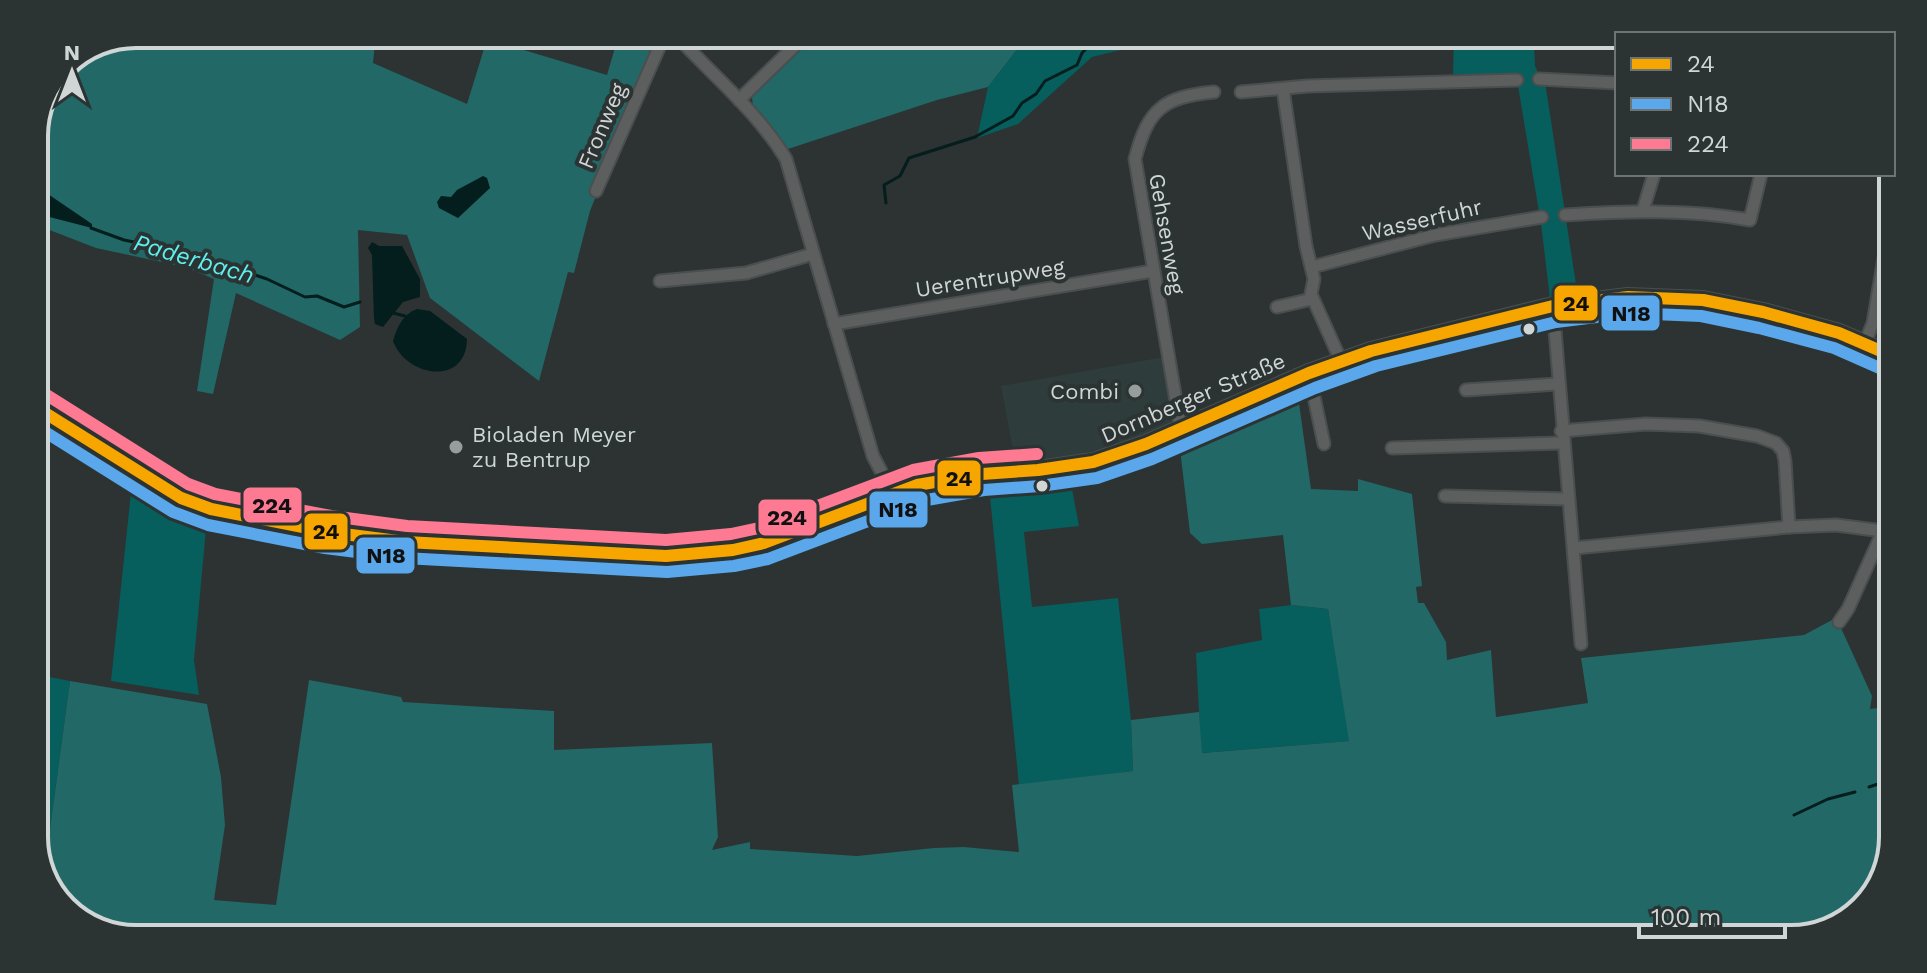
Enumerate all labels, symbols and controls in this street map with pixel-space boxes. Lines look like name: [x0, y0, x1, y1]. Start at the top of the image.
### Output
north arrow: [32, 32, 112, 112]
legend: [1615, 32, 1895, 176]
text: N: [64, 40, 80, 65]
text: 24: [1687, 50, 1715, 78]
street label: Fronweg: [573, 79, 631, 172]
text: N18: [1687, 90, 1729, 118]
text: 224: [1687, 130, 1729, 158]
street label: Gehsenweg: [1144, 172, 1190, 297]
street label: Wasserfuhr: [1360, 194, 1484, 246]
water label: Paderbach: [131, 228, 257, 290]
street label: Uerentrupweg: [914, 254, 1067, 302]
line badge: 24: [1553, 284, 1599, 322]
text: 24: [1562, 291, 1590, 316]
line badge: N18: [1600, 294, 1661, 332]
text: N18: [1611, 301, 1651, 326]
unlabelled marker: [1521, 321, 1537, 337]
street label: Dornberger Straße: [1097, 348, 1289, 448]
place label: Combi: [1050, 379, 1119, 404]
marker: Combi: [1126, 382, 1144, 400]
place label: Bioladen Meyer zu Bentrup: [472, 422, 636, 472]
marker: Bioladen Meyer zu Bentrup: [447, 438, 465, 456]
line badge: 24: [936, 459, 982, 497]
text: 24: [945, 466, 973, 491]
unlabelled marker: [1034, 478, 1050, 494]
line badge: 224: [242, 486, 303, 524]
line badge: N18: [868, 490, 929, 529]
text: 224: [252, 493, 292, 518]
text: N18: [878, 497, 918, 522]
line badge: 224: [757, 498, 818, 537]
text: 224: [767, 505, 807, 530]
line badge: 24: [303, 512, 349, 551]
text: 24: [312, 519, 340, 544]
line badge: N18: [355, 536, 416, 575]
text: N18: [366, 543, 406, 568]
scale bar: [1639, 889, 1785, 939]
text: 100 m: [1651, 903, 1721, 931]

